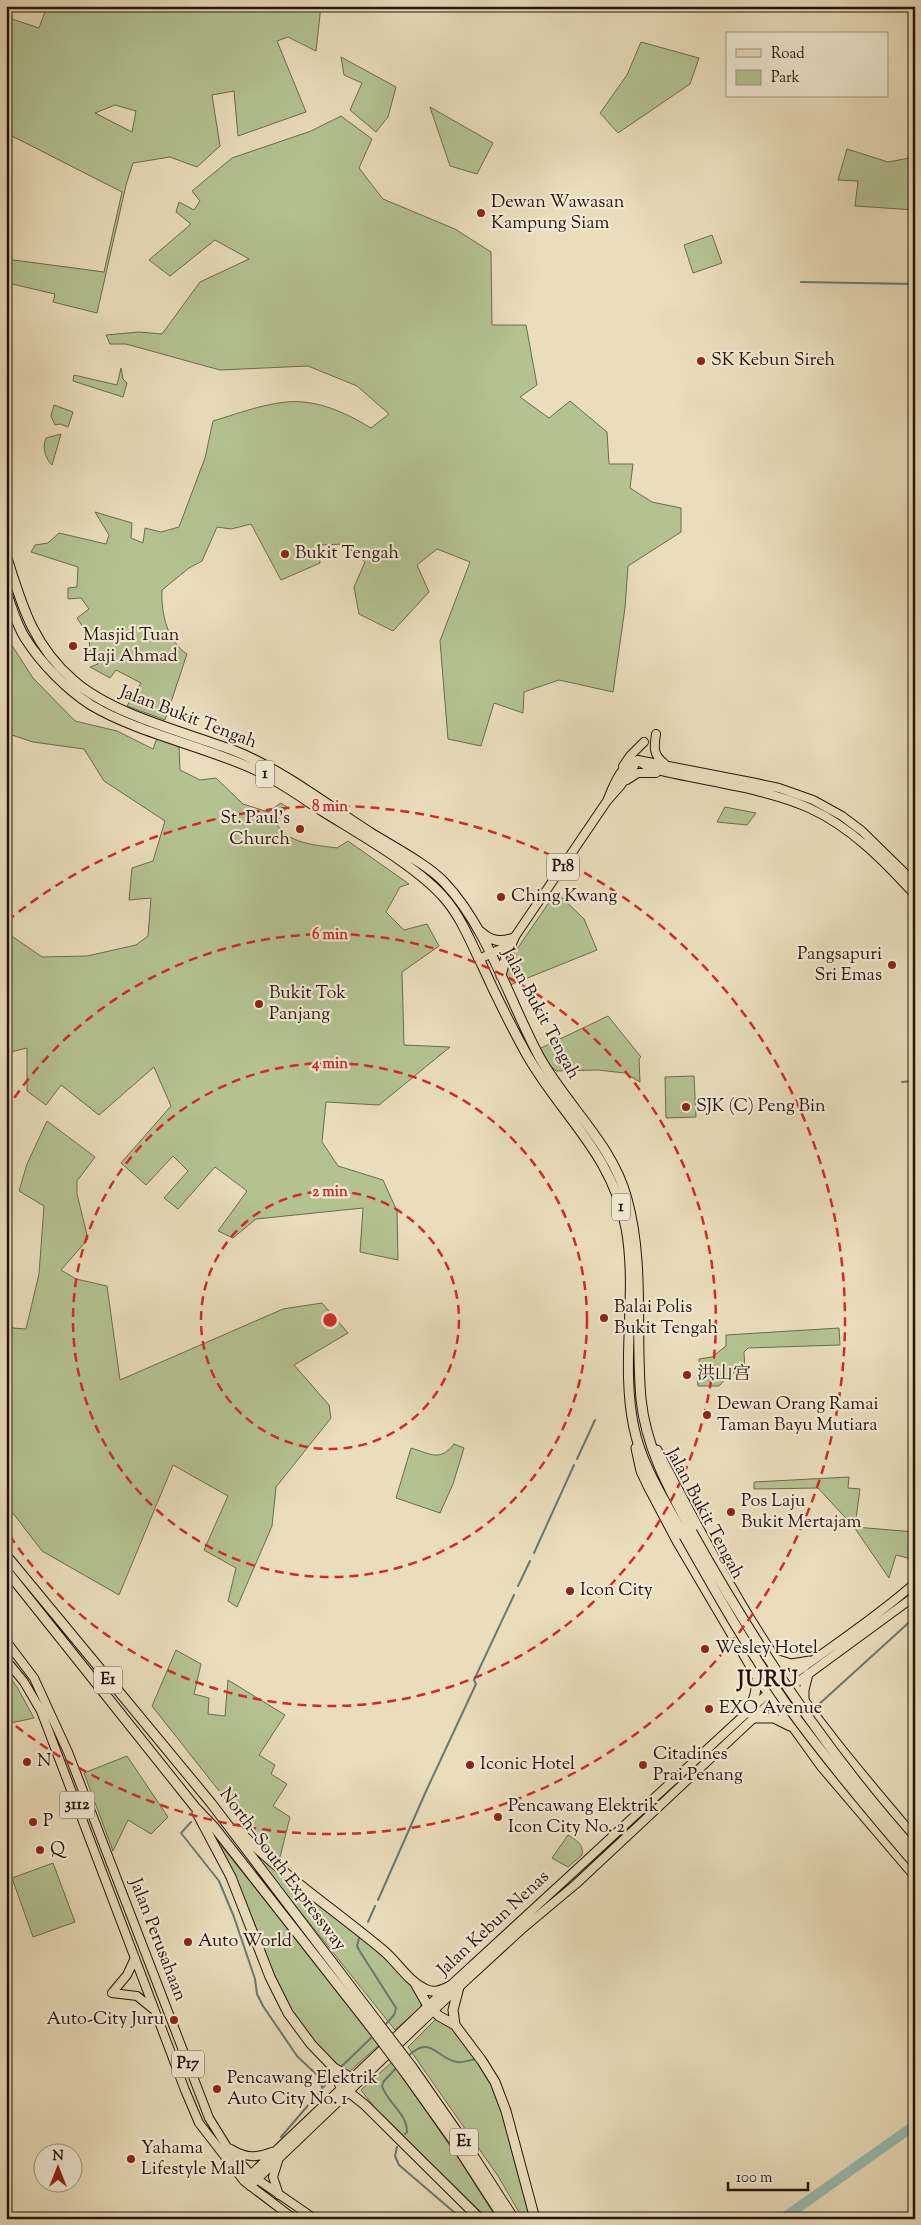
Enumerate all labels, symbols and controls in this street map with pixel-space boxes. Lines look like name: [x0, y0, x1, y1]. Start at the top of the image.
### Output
legend: [726, 32, 888, 98]
text: Road: [771, 44, 805, 65]
text: Park: [771, 68, 800, 89]
place label: Dewan Wawasan Kampung Siam: [491, 190, 625, 237]
marker: Dewan Wawasan Kampung Siam: [475, 207, 487, 219]
place label: SK Kebun Sireh: [711, 348, 836, 374]
marker: SK Kebun Sireh: [695, 355, 707, 367]
place label: Bukit Tengah: [295, 541, 400, 567]
marker: Bukit Tengah: [279, 548, 291, 560]
place label: Masjid Tuan Haji Ahmad: [83, 623, 180, 670]
marker: Masjid Tuan Haji Ahmad: [67, 640, 79, 652]
street label: Jalan Bukit Tengah: [115, 679, 261, 756]
road number: 1: [256, 761, 274, 788]
text: 8 min: [312, 797, 348, 818]
place label: St. Paul's Church: [220, 806, 290, 853]
marker: St. Paul's Church: [294, 823, 306, 835]
road number: P18: [547, 854, 579, 880]
place label: Ching Kwang: [511, 884, 618, 910]
marker: Ching Kwang: [495, 891, 507, 903]
text: 6 min: [312, 925, 348, 946]
place label: Pangsapuri Sri Emas: [797, 942, 882, 989]
street label: Jalan Bukit Tengah: [494, 943, 586, 1085]
marker: Pangsapuri Sri Emas: [886, 959, 898, 971]
place label: Bukit Tok Panjang: [269, 981, 346, 1028]
marker: Bukit Tok Panjang: [253, 998, 265, 1010]
text: 4 min: [311, 1054, 348, 1075]
place label: SJK (C) Peng Bin: [696, 1094, 826, 1120]
marker: SJK (C) Peng Bin: [680, 1101, 692, 1113]
text: 2 min: [312, 1182, 348, 1203]
road number: 1: [612, 1194, 630, 1220]
place label: Balai Polis Bukit Tengah: [614, 1295, 719, 1342]
centre of rings: [321, 1311, 339, 1329]
marker: Balai Polis Bukit Tengah: [598, 1312, 610, 1324]
place label: 洪山宫: [697, 1362, 751, 1388]
marker: 洪山宫: [681, 1369, 693, 1381]
place label: Dewan Orang Ramai Taman Bayu Mutiara: [717, 1392, 879, 1439]
marker: Dewan Orang Ramai Taman Bayu Mutiara: [701, 1409, 713, 1421]
street label: Jalan Bukit Tengah: [658, 1443, 750, 1585]
place label: Pos Laju Bukit Mertajam: [741, 1489, 861, 1536]
marker: Pos Laju Bukit Mertajam: [725, 1506, 737, 1518]
place label: Icon City: [580, 1578, 653, 1604]
marker: Icon City: [564, 1585, 576, 1597]
place label: Wesley Hotel: [715, 1636, 818, 1662]
marker: Wesley Hotel: [699, 1643, 711, 1655]
district label: JURU: [736, 1665, 798, 1697]
road number: E1: [94, 1666, 122, 1694]
place label: EXO Avenue: [719, 1696, 822, 1722]
marker: EXO Avenue: [703, 1703, 715, 1715]
place label: Citadines Prai Penang: [653, 1742, 743, 1789]
place label: N: [37, 1749, 51, 1775]
place label: Iconic Hotel: [480, 1752, 575, 1778]
marker: N: [21, 1756, 33, 1768]
marker: Iconic Hotel: [464, 1759, 476, 1771]
marker: Citadines Prai Penang: [637, 1759, 649, 1771]
street label: North–South Expressway: [212, 1783, 352, 1957]
road number: 3112: [60, 1792, 94, 1818]
place label: Pencawang Elektrik Icon City No. 2: [508, 1794, 659, 1841]
place label: P: [43, 1809, 53, 1835]
marker: Pencawang Elektrik Icon City No. 2: [492, 1811, 504, 1823]
marker: P: [27, 1816, 39, 1828]
place label: Q: [50, 1837, 67, 1863]
marker: Q: [34, 1844, 46, 1856]
street label: Jalan Kebun Nenas: [431, 1865, 556, 1984]
street label: Jalan Perusahaan: [121, 1874, 192, 2005]
place label: Auto World: [198, 1929, 292, 1955]
marker: Auto World: [182, 1936, 194, 1948]
place label: Auto-City Juru: [47, 2007, 164, 2033]
marker: Auto-City Juru: [168, 2014, 180, 2026]
road number: P17: [172, 2050, 204, 2078]
place label: Pencawang Elektrik Auto City No. 1: [227, 2066, 378, 2113]
marker: Pencawang Elektrik Auto City No. 1: [211, 2083, 223, 2095]
road number: E1: [450, 2128, 478, 2156]
place label: Yahama Lifestyle Mall: [141, 2136, 245, 2183]
north arrow: [32, 2142, 82, 2192]
text: N: [52, 2147, 64, 2167]
marker: Yahama Lifestyle Mall: [125, 2153, 137, 2165]
scale bar: [728, 2160, 808, 2192]
text: 100 m: [736, 2168, 773, 2189]

